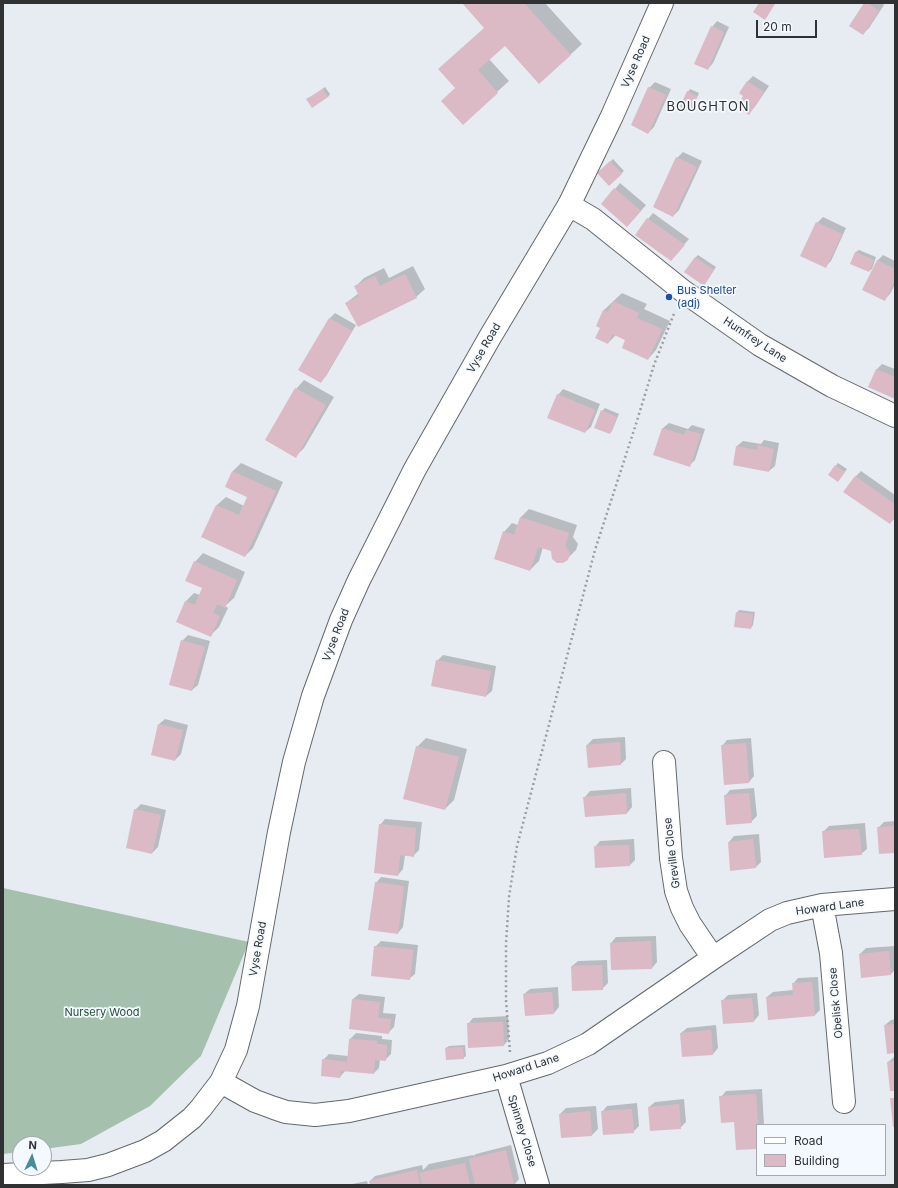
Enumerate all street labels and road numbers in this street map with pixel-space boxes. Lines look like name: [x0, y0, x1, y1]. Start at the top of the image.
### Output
street label: Vyse Road: [619, 34, 653, 90]
street label: Humfrey Lane: [721, 315, 789, 365]
street label: Vyse Road: [464, 321, 504, 375]
street label: Vyse Road: [320, 607, 352, 663]
street label: Greville Close: [661, 817, 683, 889]
street label: Howard Lane: [795, 896, 865, 918]
street label: Vyse Road: [247, 920, 269, 978]
street label: Obelisk Close: [826, 967, 846, 1039]
street label: Howard Lane: [491, 1051, 561, 1085]
street label: Spinney Close: [505, 1093, 539, 1169]

